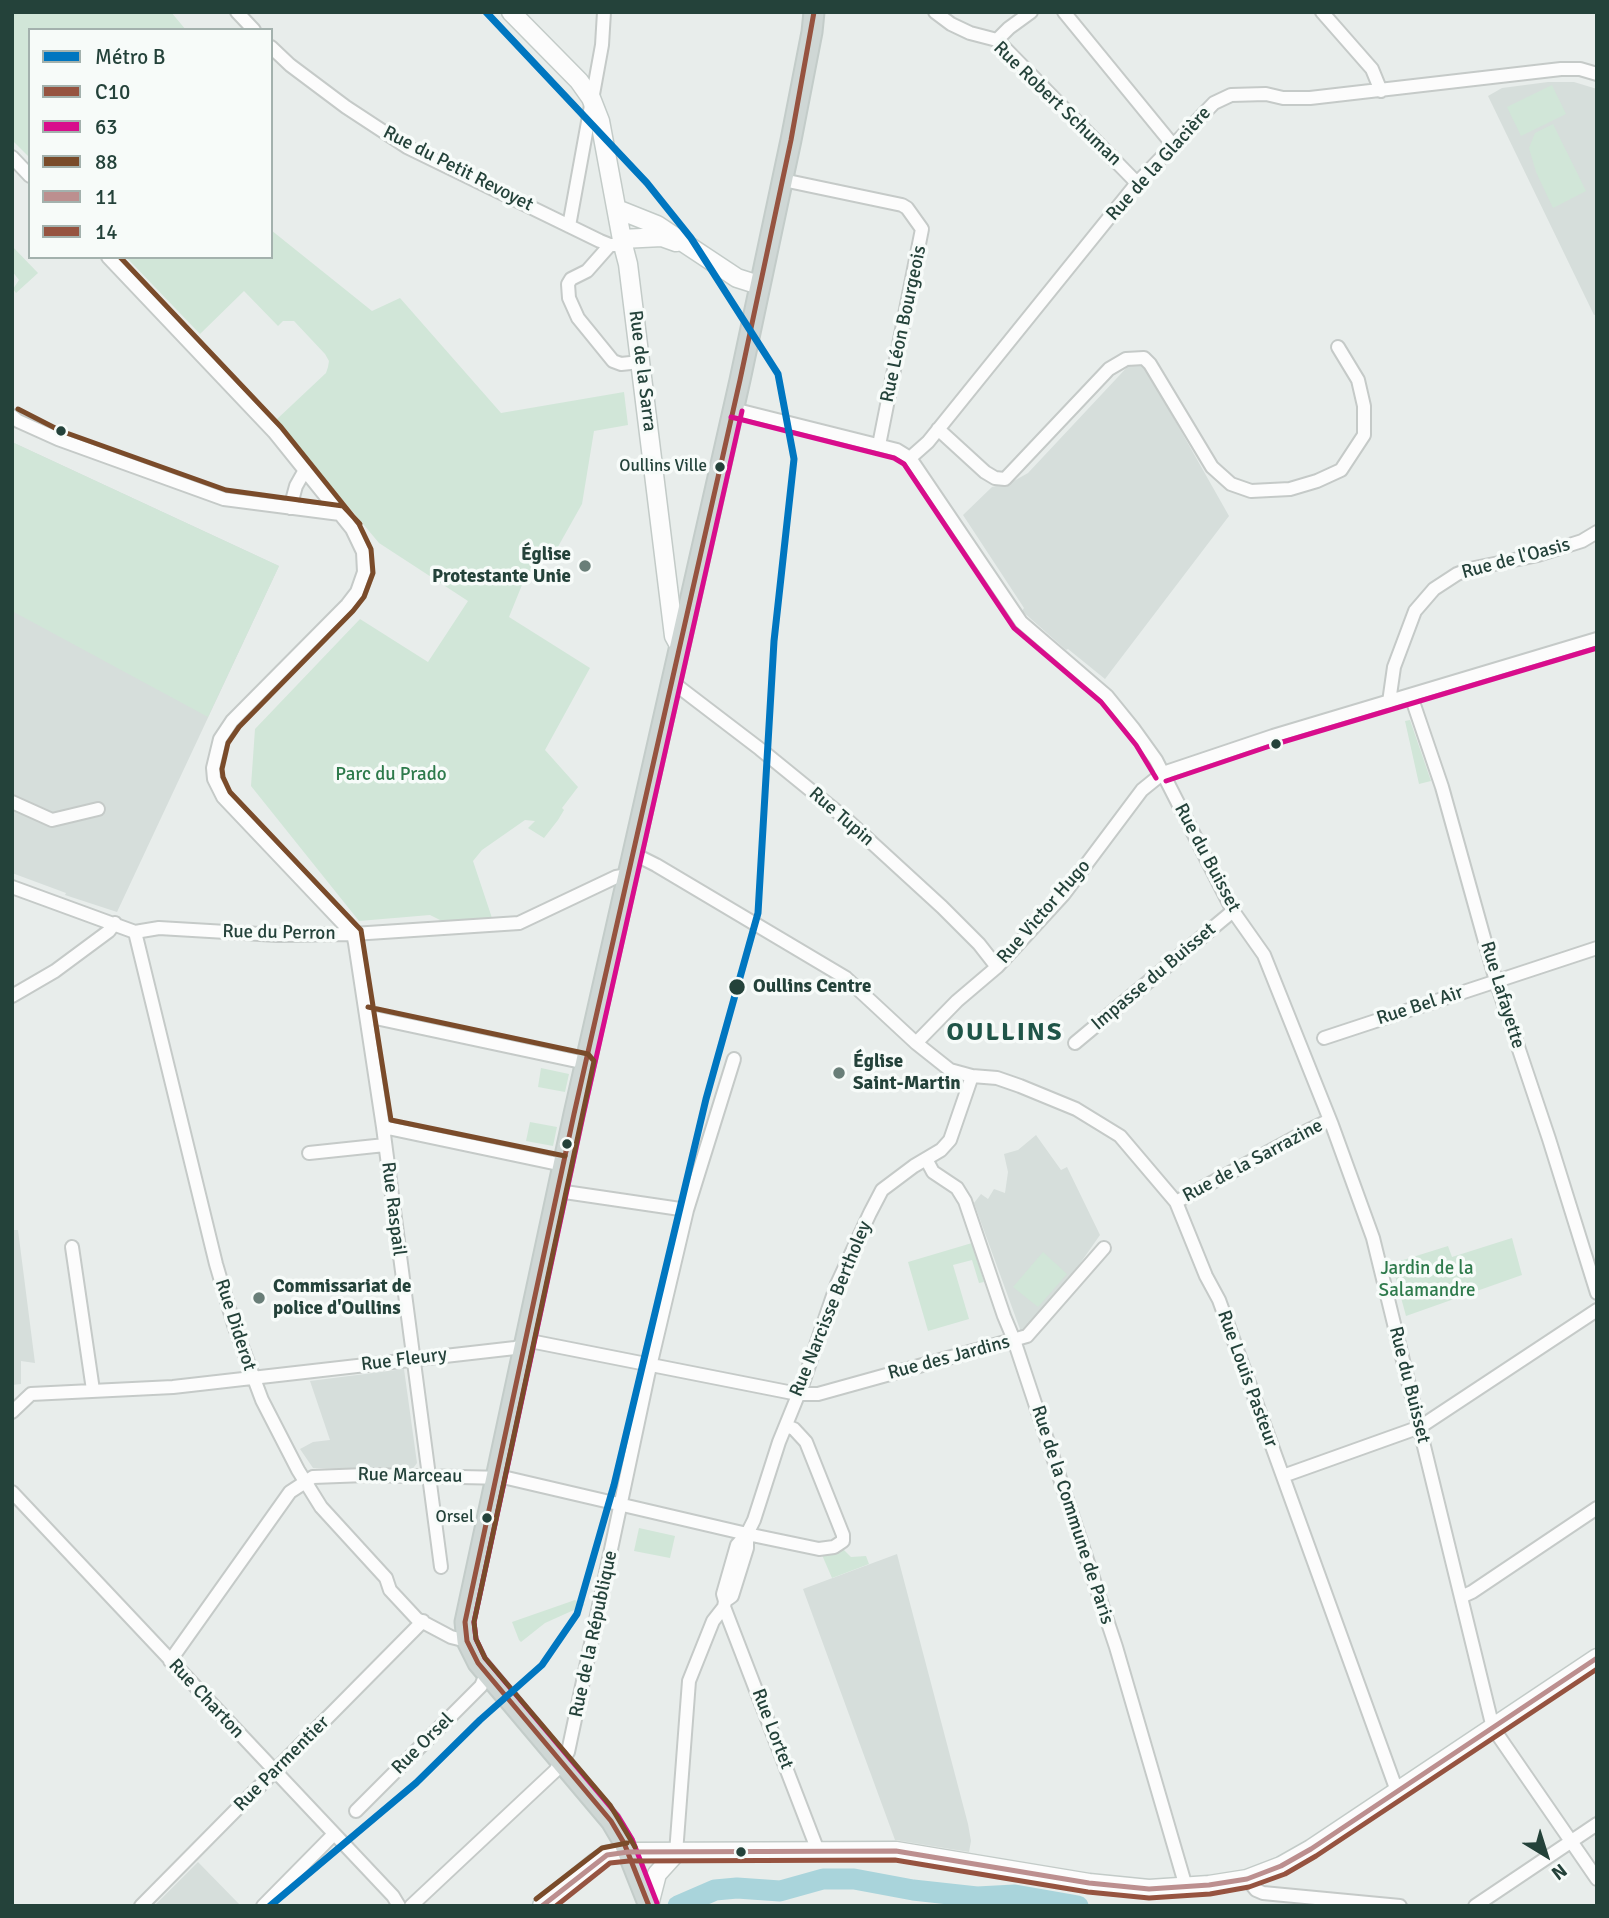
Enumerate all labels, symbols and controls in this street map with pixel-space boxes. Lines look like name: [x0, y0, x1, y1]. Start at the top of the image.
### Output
legend: [28, 28, 273, 259]
street label: Rue Robert Schuman: [988, 37, 1126, 171]
text: Métro B: [95, 44, 165, 70]
text: C10: [95, 79, 130, 105]
street label: Rue de la Glacière: [1102, 102, 1216, 226]
text: 63: [95, 114, 118, 140]
street label: Rue du Petit Revoyet: [379, 121, 537, 217]
text: 88: [95, 149, 118, 175]
text: 11: [95, 184, 118, 210]
text: 14: [95, 219, 118, 245]
street label: Rue Léon Bourgeois: [876, 243, 932, 405]
street label: Rue de la Sarra: [623, 309, 661, 433]
unlabelled marker: [54, 424, 68, 438]
place label: Oullins Ville: [619, 457, 707, 477]
marker: Oullins Ville: [713, 460, 727, 474]
street label: Rue de l'Oasis: [1459, 534, 1573, 584]
place label: Église Protestante Unie: [432, 544, 571, 588]
marker: Église Protestante Unie: [577, 558, 593, 574]
unlabelled marker: [1269, 737, 1283, 751]
park label: Parc du Prado: [335, 764, 447, 786]
street label: Rue Tupin: [804, 783, 878, 851]
street label: Rue du Buisset: [1169, 800, 1245, 916]
street label: Rue Victor Hugo: [993, 855, 1095, 969]
street label: Impasse du Buisset: [1087, 918, 1221, 1036]
street label: Rue du Perron: [222, 921, 336, 945]
street label: Rue Lafayette: [1475, 939, 1529, 1051]
place label: Oullins Centre: [753, 976, 871, 998]
marker: Oullins Centre: [727, 977, 747, 997]
street label: Rue Bel Air: [1374, 981, 1466, 1031]
district label: OULLINS: [947, 1017, 1063, 1049]
place label: Église Saint-Martin: [853, 1051, 961, 1095]
marker: Église Saint-Martin: [831, 1065, 847, 1081]
street label: Rue de la Sarrazine: [1179, 1114, 1327, 1208]
unlabelled marker: [560, 1137, 574, 1151]
street label: Rue Raspail: [376, 1161, 410, 1257]
street label: Rue Narcisse Bertholey: [785, 1218, 877, 1400]
park label: Jardin de la Salamandre: [1379, 1258, 1475, 1302]
street label: Rue Diderot: [209, 1276, 261, 1374]
place label: Commissariat de police d'Oullins: [273, 1276, 411, 1320]
marker: Commissariat de police d'Oullins: [251, 1290, 267, 1306]
street label: Rue Louis Pasteur: [1212, 1307, 1282, 1451]
street label: Rue du Buisset: [1383, 1324, 1435, 1446]
street label: Rue des Jardins: [885, 1331, 1013, 1385]
street label: Rue Fleury: [360, 1343, 448, 1377]
street label: Rue de la Commune de Paris: [1026, 1403, 1118, 1627]
street label: Rue Marceau: [357, 1464, 463, 1488]
place label: Orsel: [436, 1508, 474, 1528]
marker: Orsel: [480, 1511, 494, 1525]
street label: Rue de la République: [565, 1549, 623, 1719]
street label: Rue Charton: [163, 1654, 249, 1744]
street label: Rue Lortet: [746, 1686, 798, 1772]
street label: Rue Orsel: [387, 1708, 459, 1780]
street label: Rue Parmentier: [230, 1712, 334, 1816]
north arrow: [1511, 1820, 1581, 1890]
unlabelled marker: [734, 1845, 748, 1859]
text: N: [1546, 1858, 1572, 1885]

